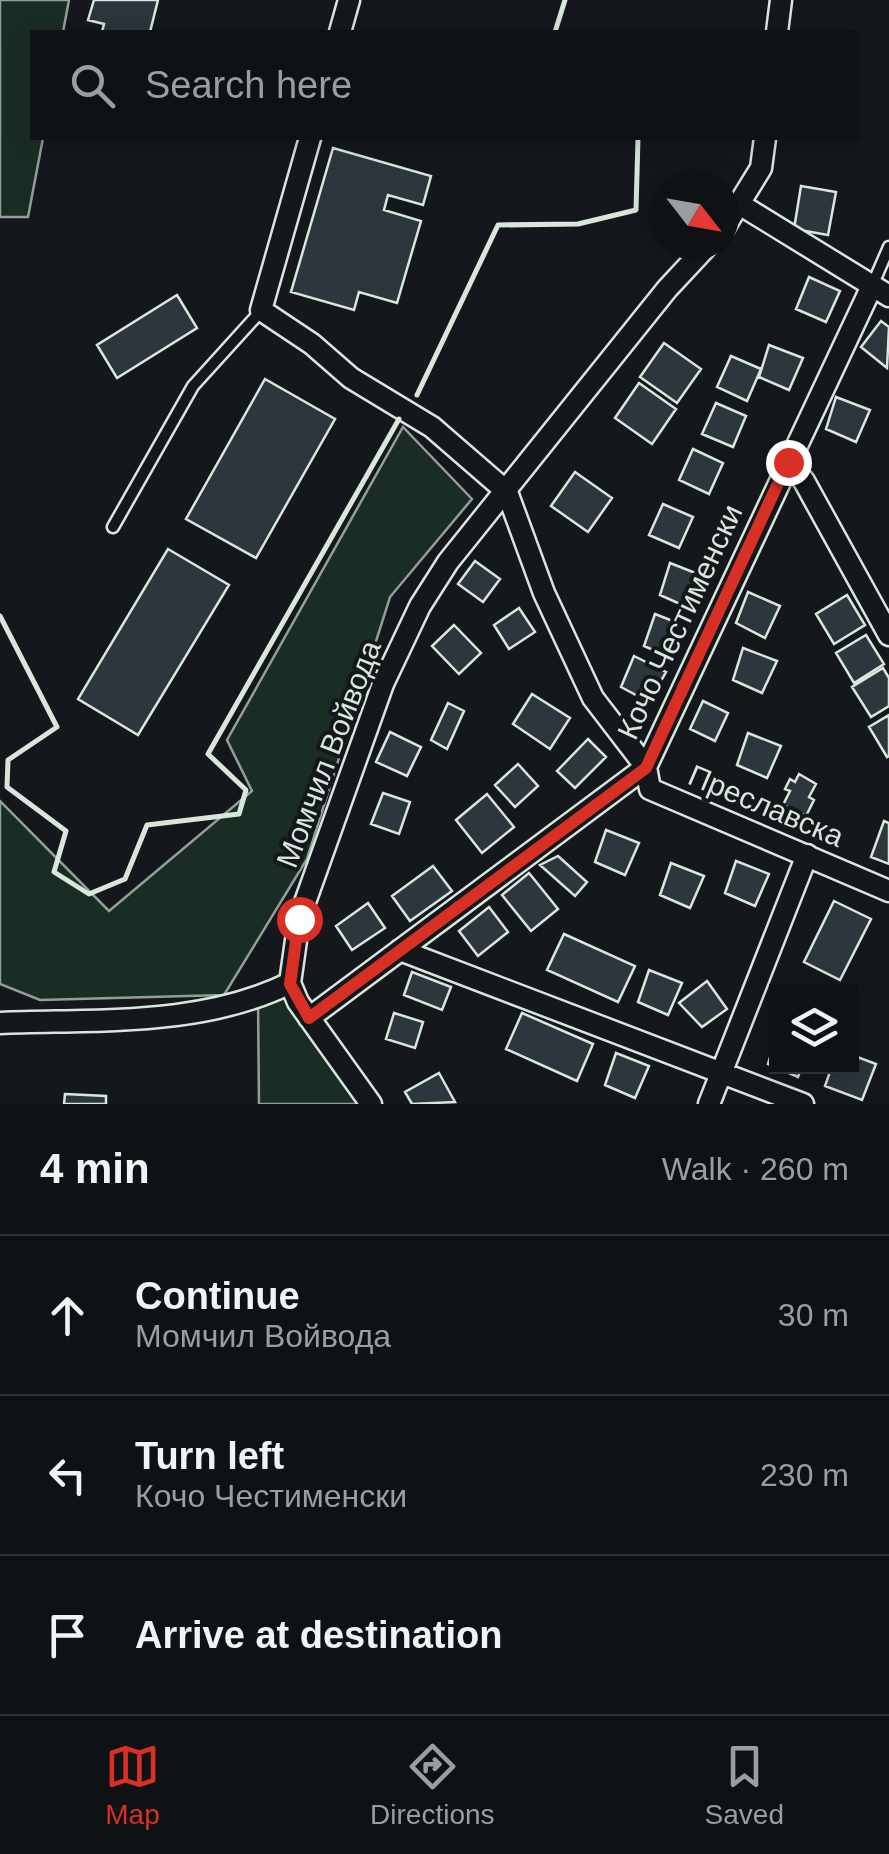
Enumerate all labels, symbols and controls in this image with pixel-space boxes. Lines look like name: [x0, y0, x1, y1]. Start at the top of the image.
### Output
search box: [30, 30, 859, 140]
icon: search: [65, 58, 120, 113]
text: Search here: [145, 64, 352, 106]
north arrow: [649, 170, 739, 260]
route end: [766, 440, 812, 486]
street label: Кочо Честименски: [611, 499, 748, 744]
street label: Момчил Войвода: [270, 636, 387, 872]
street label: Преславска: [684, 758, 849, 853]
route start: [277, 897, 323, 943]
map controls: [769, 984, 859, 1074]
button: layers: [769, 984, 859, 1074]
text: 4 min: [40, 1145, 150, 1192]
text: Walk · 260 m: [662, 1151, 849, 1187]
text: Continue: [135, 1275, 300, 1317]
icon: ahead: [40, 1288, 95, 1343]
text: 30 m: [778, 1297, 849, 1333]
text: Момчил Войвода: [135, 1318, 391, 1354]
text: Turn left: [135, 1435, 284, 1477]
icon: left: [40, 1448, 95, 1503]
text: 230 m: [760, 1457, 849, 1493]
text: Кочо Честименски: [135, 1478, 407, 1514]
icon: arrive: [40, 1608, 95, 1663]
text: Arrive at destination: [135, 1614, 502, 1656]
tab: Map: [105, 1739, 160, 1831]
tab: Directions: [370, 1739, 495, 1831]
tab: Saved: [705, 1739, 784, 1831]

